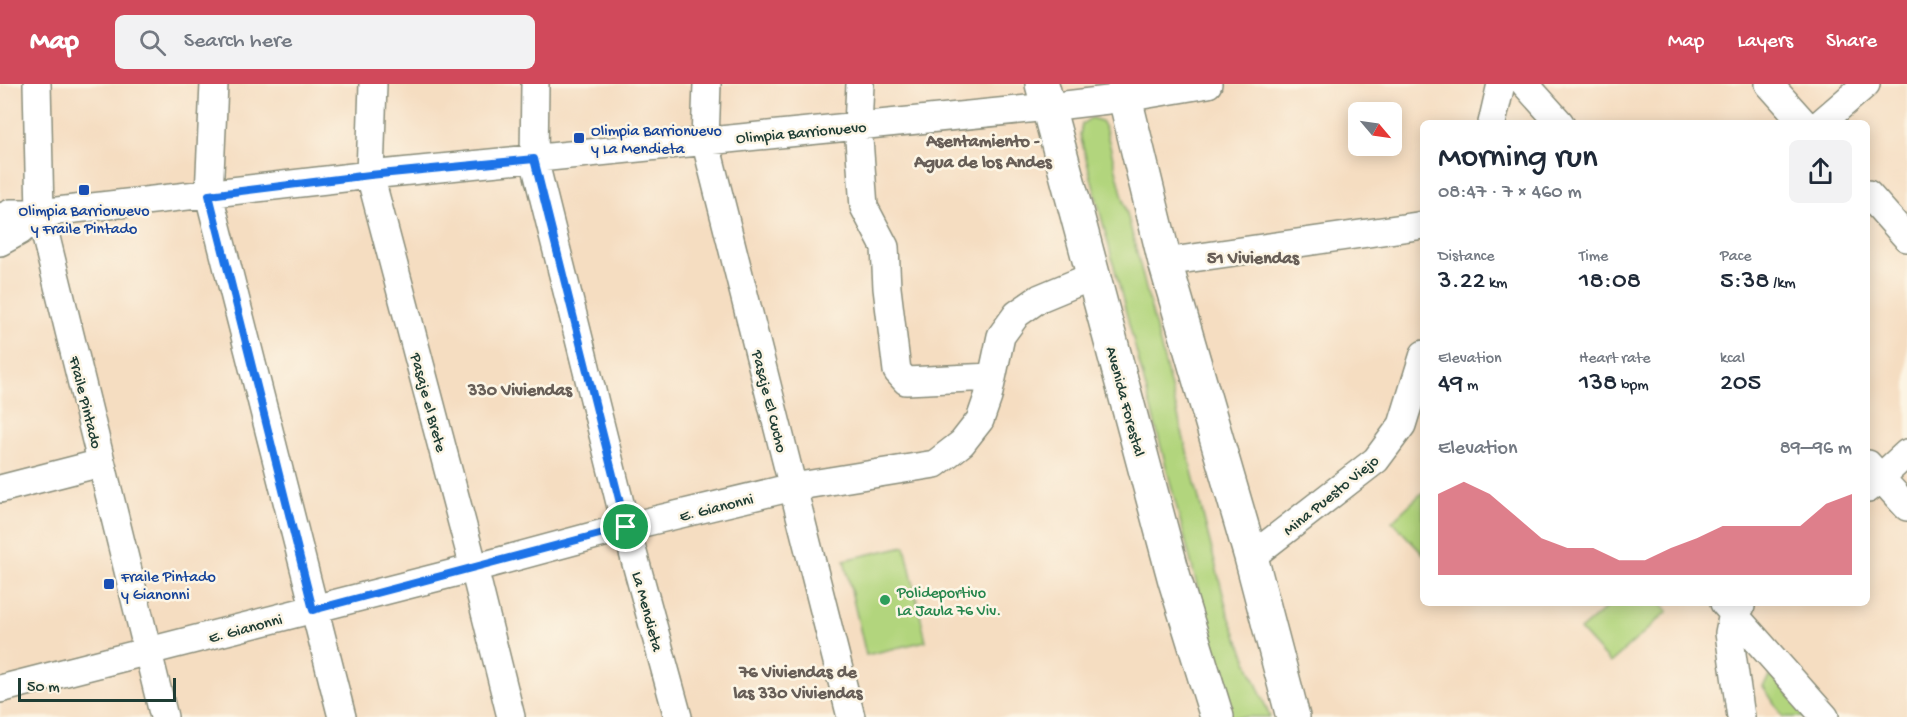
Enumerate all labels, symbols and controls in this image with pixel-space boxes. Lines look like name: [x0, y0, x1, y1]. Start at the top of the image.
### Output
search box: [115, 15, 535, 69]
text: Map: [30, 26, 79, 59]
icon: search: [136, 26, 169, 59]
text: Search here: [184, 29, 292, 55]
text: Map: [1668, 30, 1704, 55]
text: Layers: [1737, 30, 1793, 55]
text: Share: [1826, 30, 1877, 55]
north arrow: [1348, 102, 1402, 156]
map controls: [1348, 102, 1402, 156]
street label: Olimpia Barrionuevo: [735, 119, 867, 150]
place label: Olimpia Barrionuevo y La Mendieta: [591, 123, 722, 160]
marker: Olimpia Barrionuevo y La Mendieta: [572, 131, 586, 145]
district label: Asentamiento - Agua de los Andes: [913, 132, 1053, 174]
text: Morning run: [1438, 140, 1598, 178]
button: share: [1789, 140, 1852, 203]
text: 08:47 · 7 × 460 m: [1438, 182, 1582, 205]
marker: Olimpia Barrionuevo y Fraile Pintado: [77, 183, 91, 197]
place label: Olimpia Barrionuevo y Fraile Pintado: [19, 203, 149, 240]
text: Distance: [1438, 248, 1495, 267]
text: Time: [1579, 248, 1608, 267]
text: Pace: [1720, 248, 1751, 267]
district label: 51 Viviendas: [1207, 249, 1300, 270]
text: 3.22: [1438, 267, 1485, 298]
text: 18:08: [1579, 267, 1641, 298]
text: 5:38: [1720, 267, 1770, 298]
text: km: [1485, 275, 1507, 294]
text: /km: [1770, 275, 1796, 294]
street label: Avenida Forestal: [1100, 345, 1147, 459]
street label: Pasaje El Cucho: [745, 348, 790, 455]
street label: Pasaje el Brete: [404, 350, 449, 455]
text: Elevation: [1438, 350, 1502, 369]
text: Heart rate: [1579, 350, 1651, 369]
text: kcal: [1720, 350, 1745, 369]
street label: Fraile Pintado: [63, 354, 104, 451]
text: 49: [1438, 369, 1463, 400]
text: 138: [1579, 369, 1617, 400]
text: 205: [1720, 369, 1761, 400]
text: m: [1463, 377, 1478, 396]
text: bpm: [1617, 377, 1649, 396]
district label: 330 Viviendas: [467, 381, 573, 402]
text: Elevation: [1438, 438, 1518, 461]
text: 89–96 m: [1780, 438, 1852, 461]
street label: Mina Puesto Viejo: [1281, 452, 1384, 541]
street label: E. Gianonni: [678, 491, 756, 528]
pin: [600, 501, 651, 552]
icon: arrive: [609, 510, 642, 543]
place label: Fraile Pintado y Gianonni: [120, 569, 216, 606]
street label: La Mendieta: [626, 570, 666, 655]
marker: Fraile Pintado y Gianonni: [102, 577, 116, 591]
place label: Polideportivo La Jaula 76 Viv.: [896, 585, 1001, 622]
marker: Polideportivo La Jaula 76 Viv.: [878, 593, 892, 607]
street label: E. Gianonni: [207, 611, 285, 649]
district label: 76 Viviendas de las 330 Viviendas: [733, 663, 864, 705]
scale bar: [18, 675, 176, 702]
text: 50 m: [27, 679, 60, 698]

